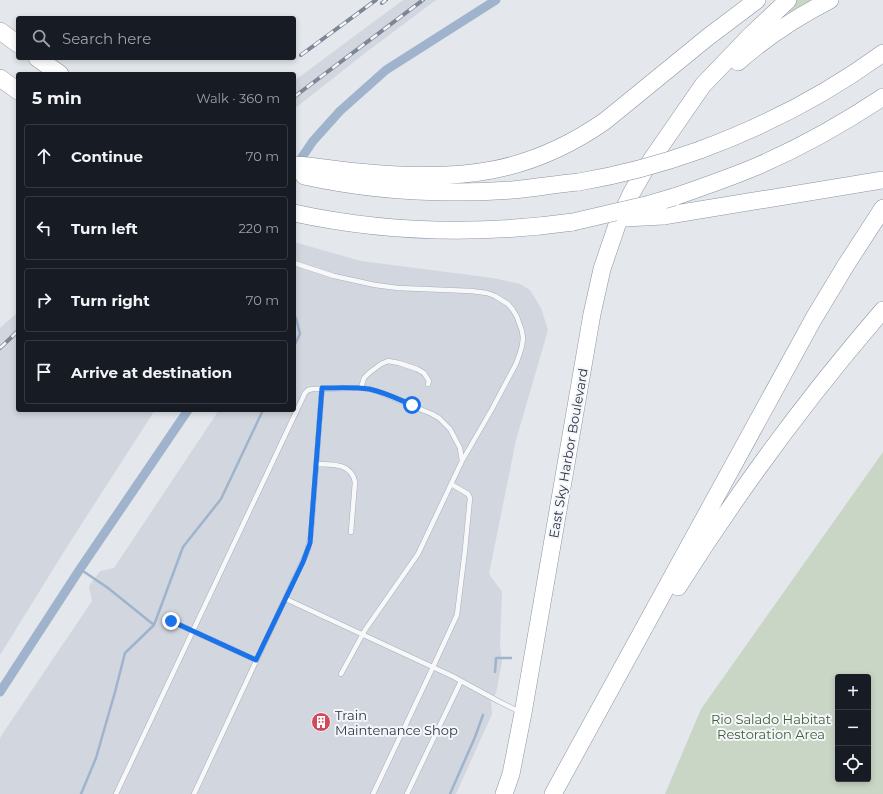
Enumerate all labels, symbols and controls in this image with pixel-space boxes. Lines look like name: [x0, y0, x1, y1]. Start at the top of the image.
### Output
search box: [16, 16, 296, 60]
icon: search: [30, 27, 52, 49]
text: Search here: [62, 29, 151, 48]
text: 5 min: [32, 88, 82, 108]
text: Walk · 360 m: [196, 90, 280, 106]
icon: ahead: [33, 145, 55, 167]
text: Continue: [71, 147, 143, 166]
text: 70 m: [246, 148, 279, 164]
icon: left: [33, 217, 55, 239]
text: Turn left: [71, 219, 138, 238]
text: 220 m: [238, 220, 279, 236]
icon: right: [33, 289, 55, 311]
text: Turn right: [71, 291, 150, 310]
text: 70 m: [246, 292, 279, 308]
icon: arrive: [33, 361, 55, 383]
text: Arrive at destination: [71, 363, 232, 382]
street label: East Sky Harbor Boulevard: [545, 367, 591, 539]
route start: [403, 396, 421, 414]
route end: [162, 612, 180, 630]
map controls: [835, 674, 871, 782]
button: +: [835, 674, 871, 710]
place label: Train Maintenance Shop: [335, 707, 458, 738]
button: −: [835, 710, 871, 746]
building icon: Train Maintenance Shop: [310, 711, 332, 733]
park label: Rio Salado Habitat Restoration Area: [711, 711, 831, 742]
button: locate: [835, 746, 871, 782]

